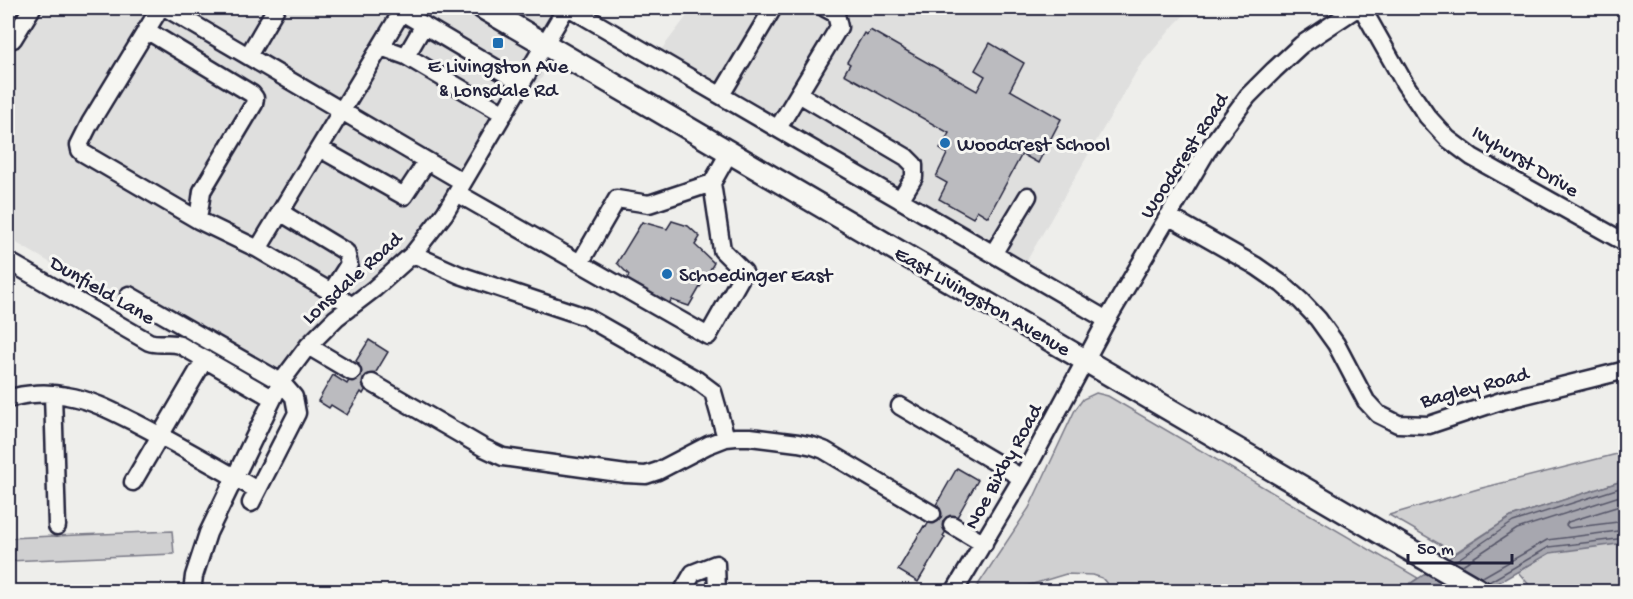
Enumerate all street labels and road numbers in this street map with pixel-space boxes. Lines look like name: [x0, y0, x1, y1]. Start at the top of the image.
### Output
street label: Woodcrest Road: [1136, 88, 1237, 224]
street label: Ivyhurst Drive: [1466, 121, 1583, 205]
street label: Lonsdale Road: [298, 227, 410, 331]
street label: East Livingston Avenue: [889, 242, 1075, 364]
street label: Dunfield Lane: [42, 251, 159, 333]
street label: Bagley Road: [1417, 363, 1533, 416]
street label: Noe Bixby Road: [960, 399, 1051, 535]

